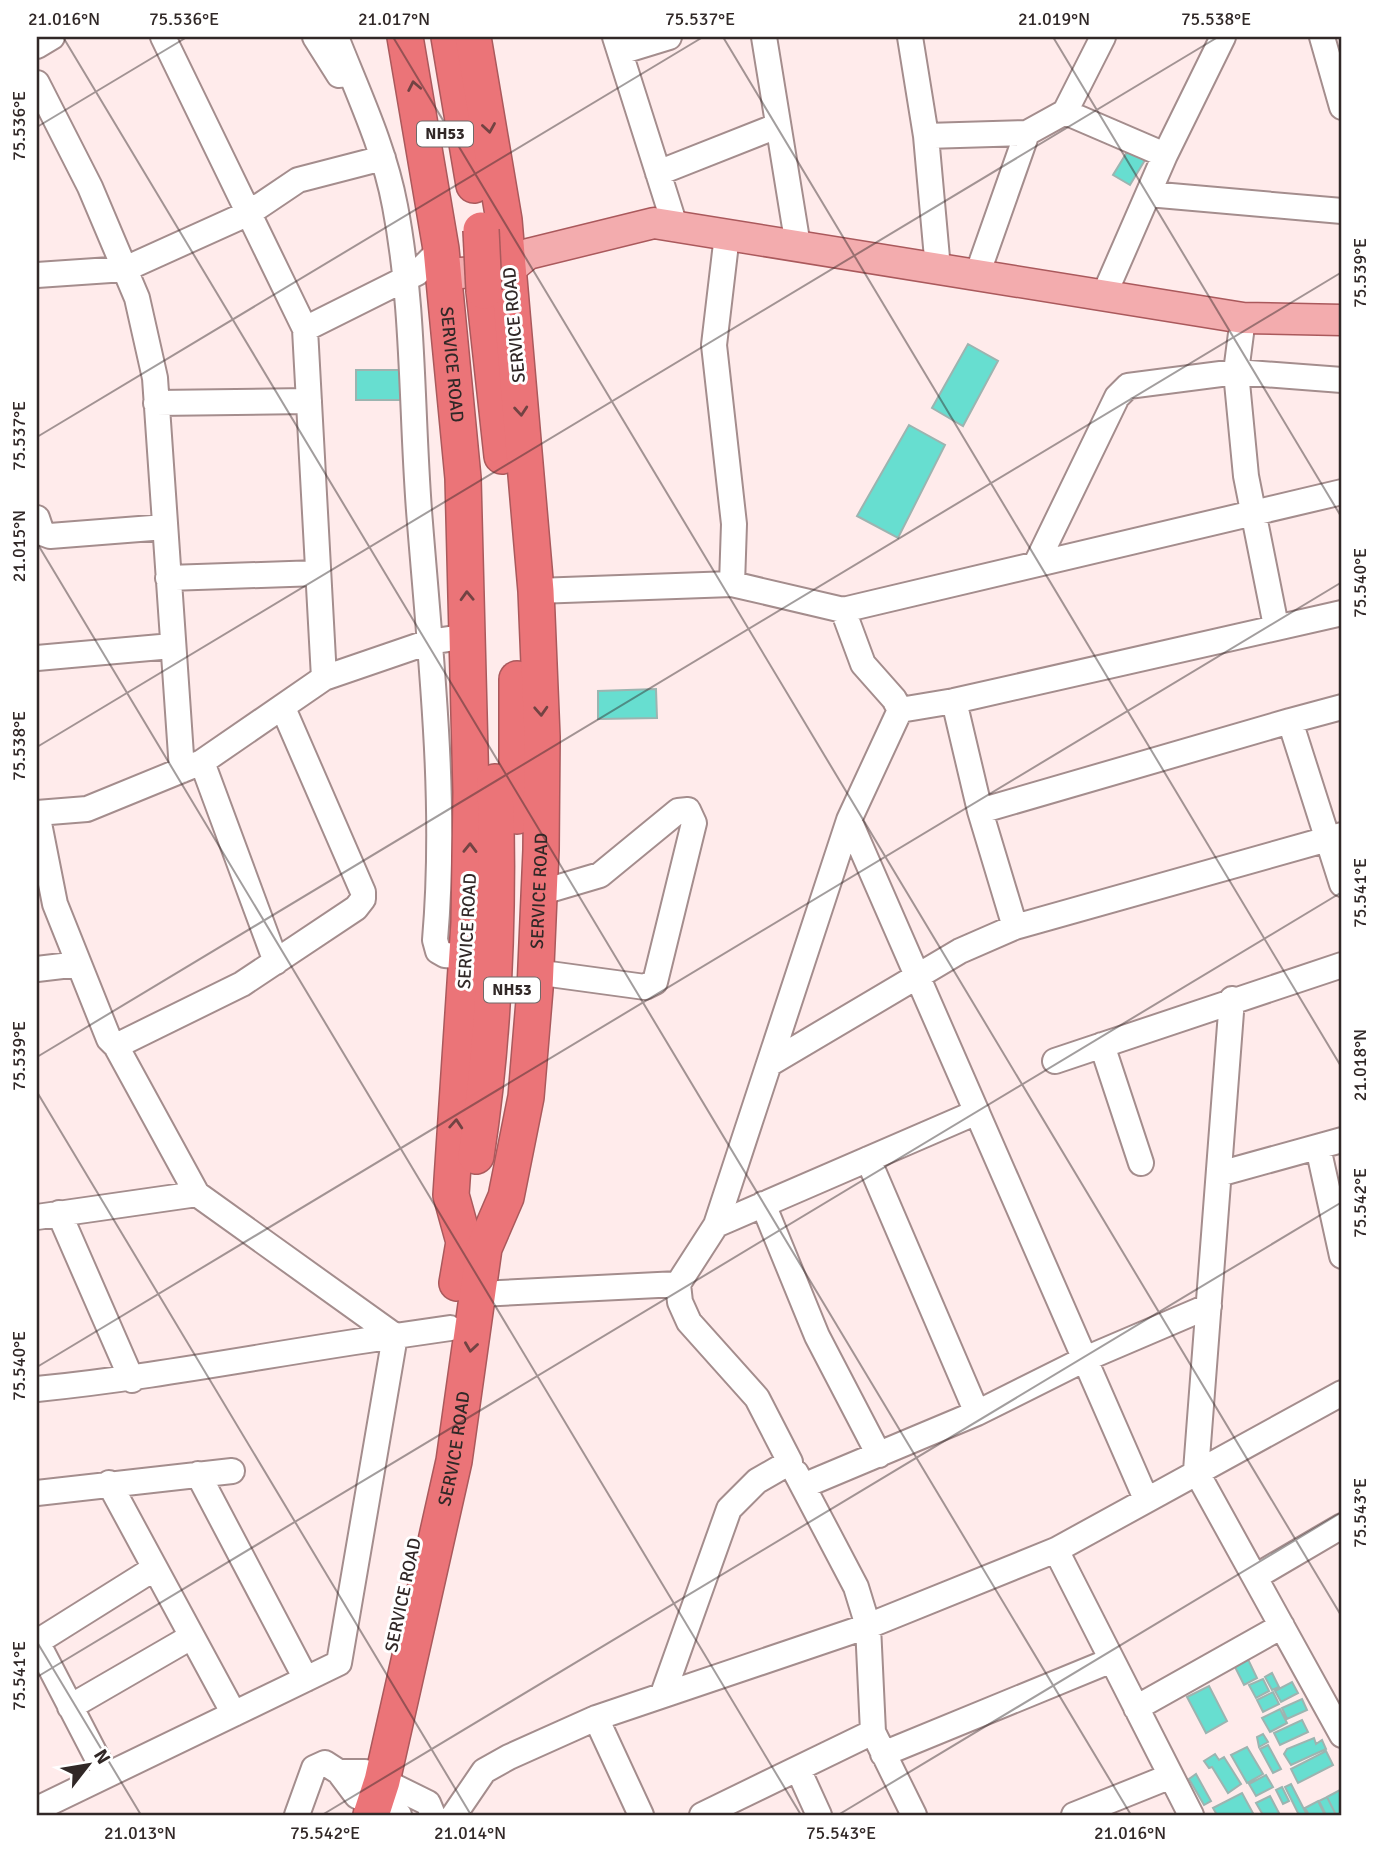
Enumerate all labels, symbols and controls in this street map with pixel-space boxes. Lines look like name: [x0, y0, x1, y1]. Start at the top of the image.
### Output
text: 21.016°N: [28, 8, 100, 30]
text: 75.536°E: [149, 8, 219, 30]
text: 21.017°N: [358, 8, 430, 30]
text: 75.537°E: [665, 8, 735, 30]
text: 21.019°N: [1018, 8, 1090, 30]
text: 75.538°E: [1181, 8, 1251, 30]
one-way arrow: [407, 80, 422, 92]
text: 75.536°E: [8, 91, 30, 161]
road number: NH53: [417, 122, 473, 146]
one-way arrow: [481, 122, 496, 134]
text: 75.539°E: [1349, 238, 1371, 308]
street label: SERVICE ROAD: [498, 266, 530, 384]
street label: SERVICE ROAD: [436, 306, 469, 423]
text: 75.537°E: [8, 401, 30, 471]
one-way arrow: [513, 405, 528, 416]
text: 21.015°N: [8, 510, 30, 582]
text: 75.540°E: [1349, 548, 1371, 618]
one-way arrow: [459, 590, 474, 601]
one-way arrow: [534, 706, 549, 717]
text: 75.538°E: [8, 711, 30, 781]
street label: SERVICE ROAD: [526, 833, 552, 949]
one-way arrow: [463, 842, 478, 853]
text: 75.541°E: [1349, 858, 1371, 928]
street label: SERVICE ROAD: [453, 872, 481, 990]
road number: NH53: [484, 978, 540, 1002]
text: 75.539°E: [8, 1021, 30, 1091]
text: 21.018°N: [1349, 1029, 1371, 1101]
one-way arrow: [448, 1118, 463, 1129]
text: 75.542°E: [1349, 1168, 1371, 1238]
text: 75.540°E: [8, 1331, 30, 1401]
one-way arrow: [464, 1341, 479, 1353]
street label: SERVICE ROAD: [433, 1390, 475, 1508]
text: 75.543°E: [1349, 1478, 1371, 1548]
street label: SERVICE ROAD: [380, 1536, 426, 1654]
text: 75.541°E: [8, 1641, 30, 1711]
north arrow: [52, 1730, 122, 1800]
text: N: [88, 1745, 115, 1769]
text: 21.013°N: [104, 1822, 176, 1844]
text: 75.542°E: [290, 1822, 360, 1844]
text: 21.014°N: [434, 1822, 506, 1844]
text: 75.543°E: [806, 1822, 876, 1844]
text: 21.016°N: [1094, 1822, 1166, 1844]

